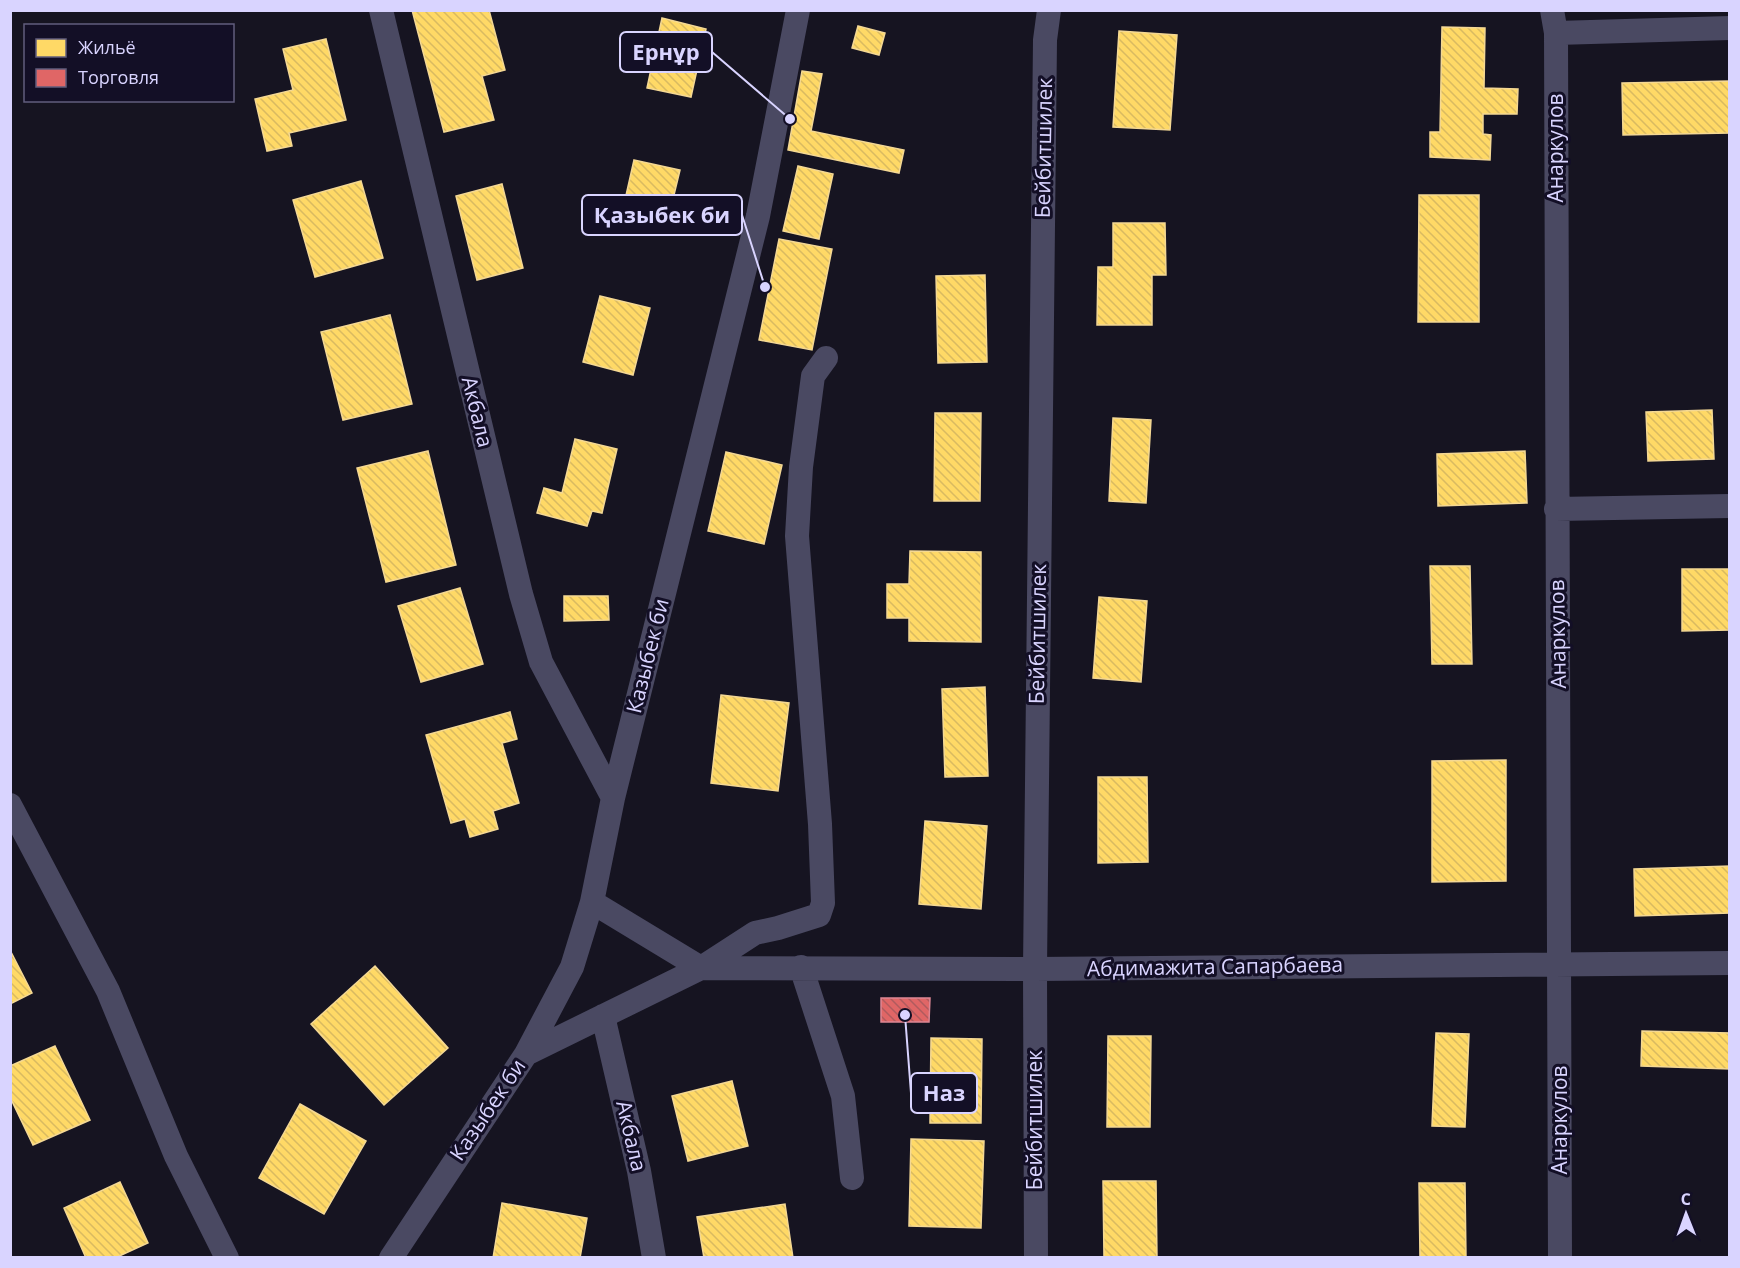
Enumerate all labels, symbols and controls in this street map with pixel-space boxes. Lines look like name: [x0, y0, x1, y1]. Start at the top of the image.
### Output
legend: [24, 24, 234, 102]
callout: Ернұр: [620, 32, 712, 72]
text: Жильё: [78, 35, 136, 59]
text: Ернұр: [632, 36, 700, 66]
text: Торговля: [78, 65, 159, 89]
street label: Бейбитшилек: [1028, 77, 1058, 218]
street label: Анаркулов: [1541, 93, 1569, 203]
callout: Қазыбек би: [582, 195, 742, 235]
text: Қазыбек би: [594, 199, 730, 229]
street label: Акбала: [456, 373, 500, 450]
street label: Бейбитшилек: [1022, 563, 1052, 704]
street label: Анаркулов: [1542, 579, 1572, 689]
street label: Казыбек би: [619, 596, 675, 716]
street label: Абдимажита Сапарбаева: [1087, 950, 1343, 982]
street label: Бейбитшилек: [1020, 1050, 1048, 1190]
street label: Казыбек би: [443, 1053, 532, 1166]
street label: Анаркулов: [1545, 1065, 1573, 1175]
callout: Наз: [911, 1073, 977, 1113]
text: Наз: [923, 1077, 965, 1107]
street label: Акбала: [610, 1098, 654, 1174]
north arrow: [1656, 1184, 1716, 1244]
text: С: [1680, 1188, 1691, 1210]

